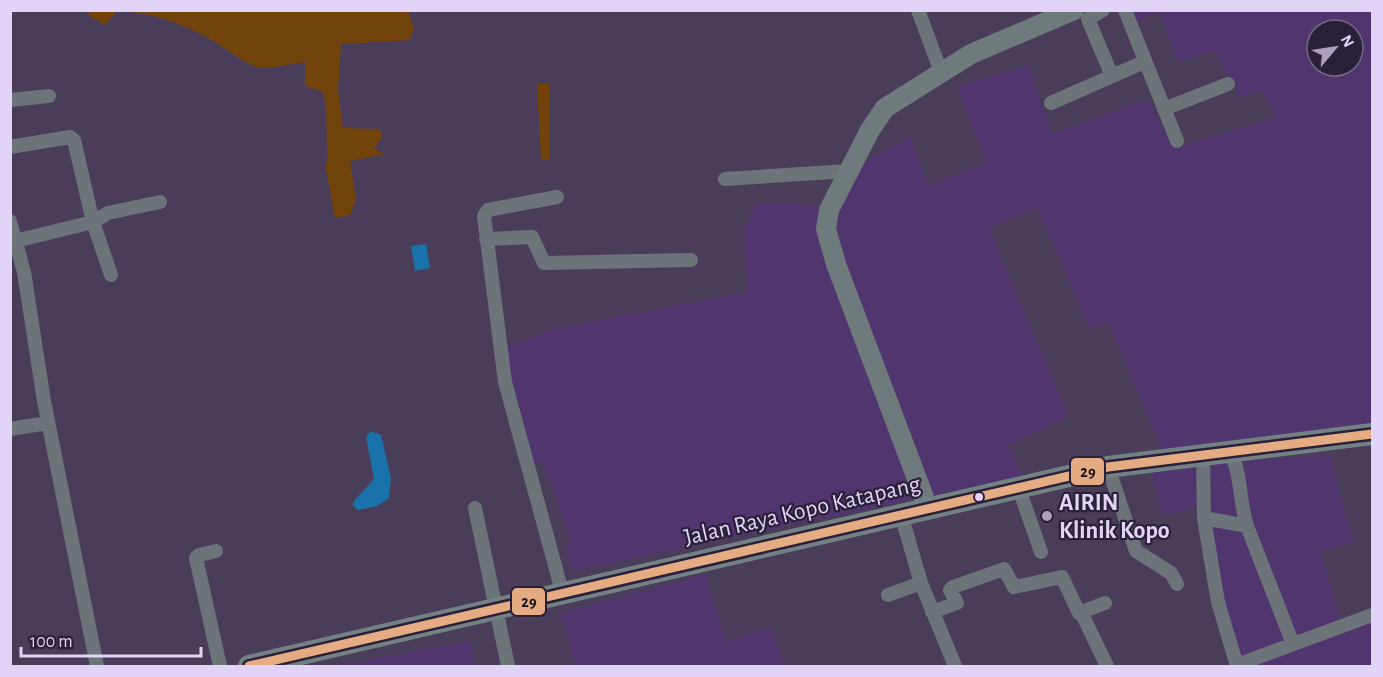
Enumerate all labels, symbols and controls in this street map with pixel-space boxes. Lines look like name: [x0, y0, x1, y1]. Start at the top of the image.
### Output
north arrow: [1305, 18, 1365, 78]
text: N: [1338, 32, 1357, 50]
line badge: 29: [1070, 457, 1105, 486]
text: 29: [1080, 464, 1096, 480]
street label: Jalan Raya Kopo Katapang: [682, 472, 923, 550]
unlabelled marker: [973, 491, 985, 503]
place label: AIRIN Klinik Kopo: [1059, 491, 1170, 543]
marker: AIRIN Klinik Kopo: [1040, 509, 1054, 523]
line badge: 29: [511, 587, 546, 616]
text: 29: [521, 594, 537, 610]
scale bar: [21, 620, 201, 658]
text: 100 m: [30, 633, 73, 651]

